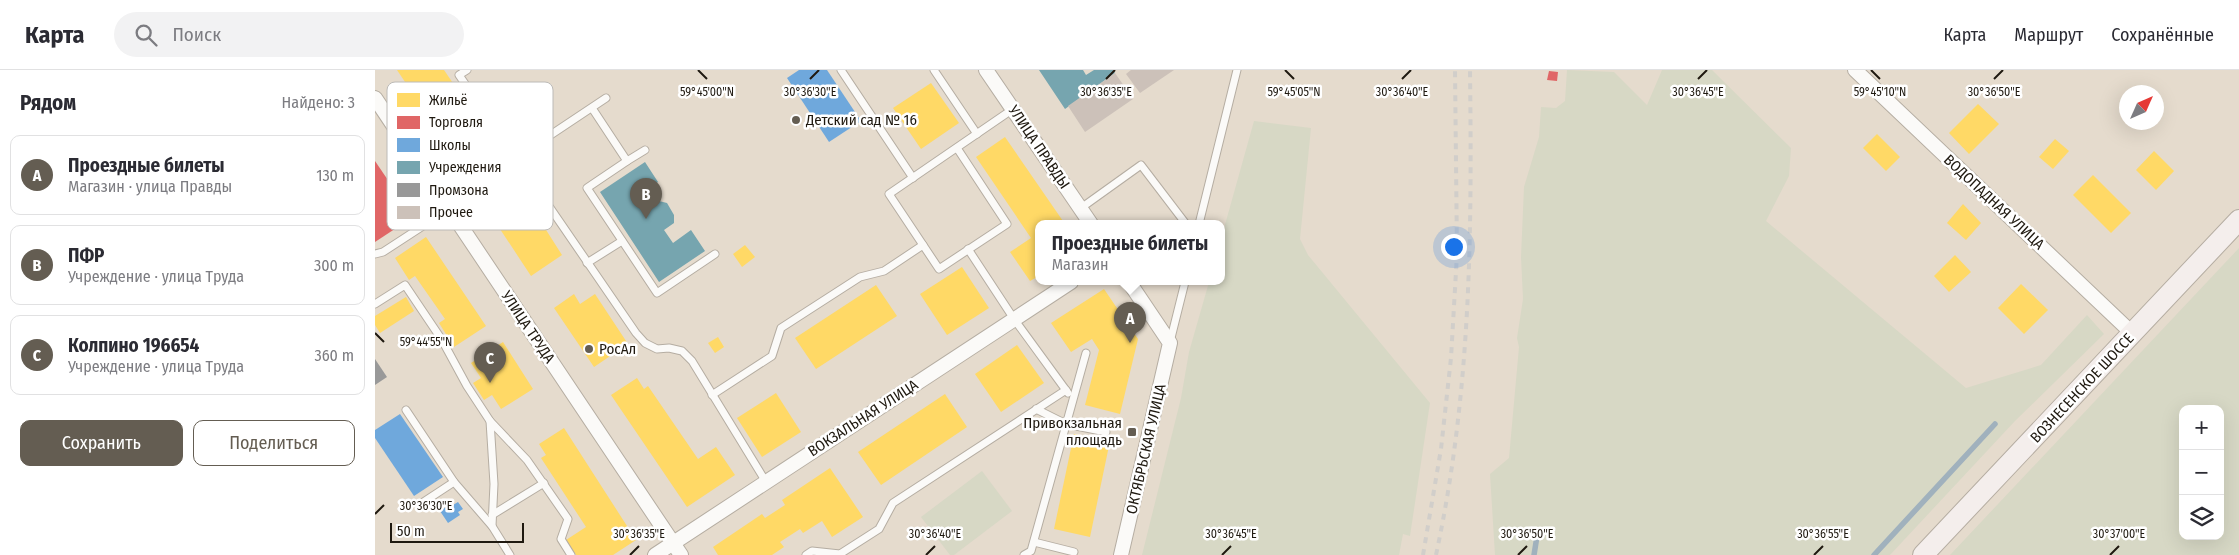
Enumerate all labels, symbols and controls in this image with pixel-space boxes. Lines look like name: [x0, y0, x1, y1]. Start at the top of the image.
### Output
search box: [114, 12, 464, 57]
text: Карта: [25, 21, 84, 49]
icon: search: [132, 21, 160, 49]
text: Поиск: [172, 23, 221, 46]
text: Карта: [1943, 24, 1986, 46]
text: Маршрут: [2014, 24, 2083, 46]
text: Сохранённые: [2111, 24, 2214, 46]
legend: [387, 82, 553, 230]
text: 59°45'00"N: [680, 85, 734, 99]
text: 30°36'30"E: [784, 85, 837, 99]
text: 30°36'35"E: [1080, 85, 1132, 99]
text: 59°45'05"N: [1267, 85, 1321, 99]
text: 30°36'40"E: [1376, 85, 1429, 99]
text: 30°36'45"E: [1672, 85, 1724, 99]
text: 59°45'10"N: [1854, 85, 1906, 99]
text: 30°36'50"E: [1968, 85, 2021, 99]
north arrow: [2119, 85, 2164, 130]
text: Рядом: [20, 90, 76, 116]
text: Жильё: [429, 92, 468, 109]
text: Найдено: 3: [282, 93, 355, 112]
street label: УЛИЦА ПРАВДЫ: [1004, 101, 1074, 192]
place label: Детский сад № 16: [805, 111, 917, 129]
text: Торговля: [429, 114, 483, 131]
marker: Детский сад № 16: [790, 114, 802, 126]
text: Школы: [429, 137, 471, 154]
street label: ВОДОПАДНАЯ УЛИЦА: [1940, 151, 2048, 253]
text: Проездные билеты: [68, 154, 225, 177]
text: Учреждения: [428, 159, 501, 176]
text: A: [33, 166, 41, 185]
text: 130 m: [316, 166, 354, 185]
text: Магазин · улица Правды: [68, 177, 232, 196]
pin: B: [630, 178, 662, 219]
text: Промзона: [429, 182, 489, 199]
text: Прочее: [429, 204, 473, 221]
popup: [1035, 220, 1225, 285]
text: Проездные билеты: [1052, 232, 1208, 255]
your location: [1441, 234, 1467, 260]
text: ПФР: [68, 244, 104, 267]
text: Магазин: [1052, 255, 1109, 274]
text: B: [33, 256, 41, 275]
text: 300 m: [314, 256, 354, 275]
text: Учреждение · улица Труда: [68, 267, 244, 286]
street label: УЛИЦА ТРУДА: [497, 287, 559, 367]
pin: A: [1114, 302, 1146, 343]
street label: ВОЗНЕСЕНСКОЕ ШОССЕ: [2027, 329, 2137, 447]
text: Колпино 196654: [68, 334, 199, 357]
text: 59°44'55"N: [400, 335, 452, 349]
place label: РосАл: [599, 340, 636, 358]
pin: C: [474, 342, 506, 383]
marker: РосАл: [583, 343, 595, 355]
text: C: [33, 346, 41, 365]
text: 360 m: [314, 346, 354, 365]
text: Учреждение · улица Труда: [68, 357, 244, 376]
street label: ВОКЗАЛЬНАЯ УЛИЦА: [805, 376, 922, 460]
street label: ОКТЯБРЬСКАЯ УЛИЦА: [1122, 382, 1170, 516]
map controls: [2179, 405, 2224, 540]
button: +: [2179, 405, 2224, 450]
place label: Привокзальная площадь: [1023, 414, 1122, 449]
button: Сохранить: [20, 420, 183, 466]
button: Поделиться: [193, 420, 355, 466]
marker: Привокзальная площадь: [1126, 426, 1138, 438]
button: −: [2179, 450, 2224, 495]
button: layers: [2179, 495, 2224, 540]
text: 30°36'30"E: [400, 499, 453, 513]
scale bar: [390, 520, 524, 543]
text: 50 m: [397, 523, 425, 540]
text: 30°36'35"E: [613, 527, 665, 541]
text: 30°36'40"E: [909, 527, 962, 541]
text: 30°36'45"E: [1205, 527, 1257, 541]
text: 30°36'50"E: [1501, 527, 1554, 541]
text: 30°36'55"E: [1797, 527, 1849, 541]
text: 30°37'00"E: [2093, 527, 2146, 541]

